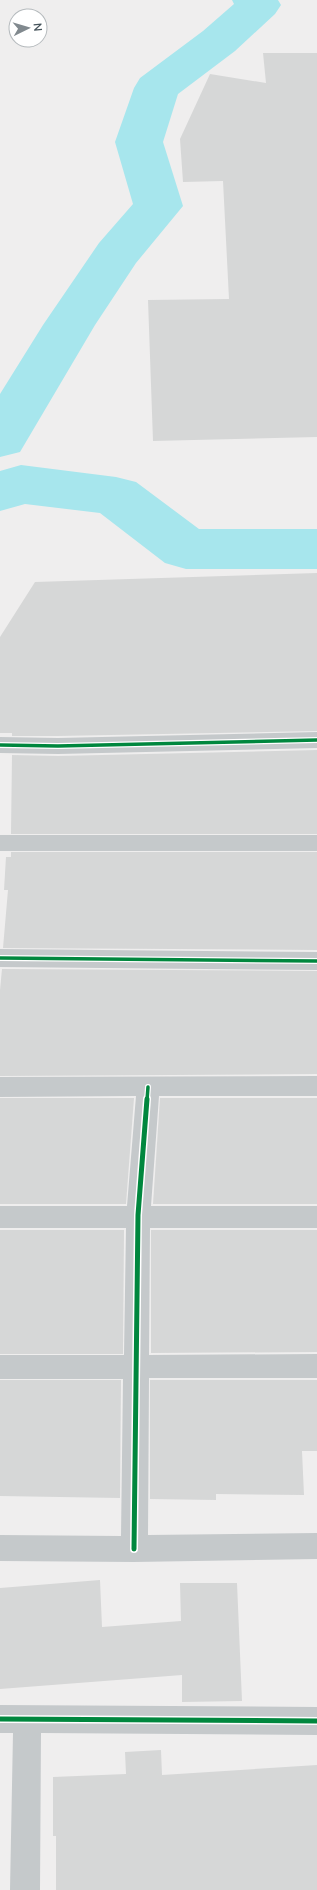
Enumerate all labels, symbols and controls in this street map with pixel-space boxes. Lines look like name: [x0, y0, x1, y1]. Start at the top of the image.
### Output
north arrow: [8, 8, 48, 48]
text: N: [32, 22, 45, 32]

